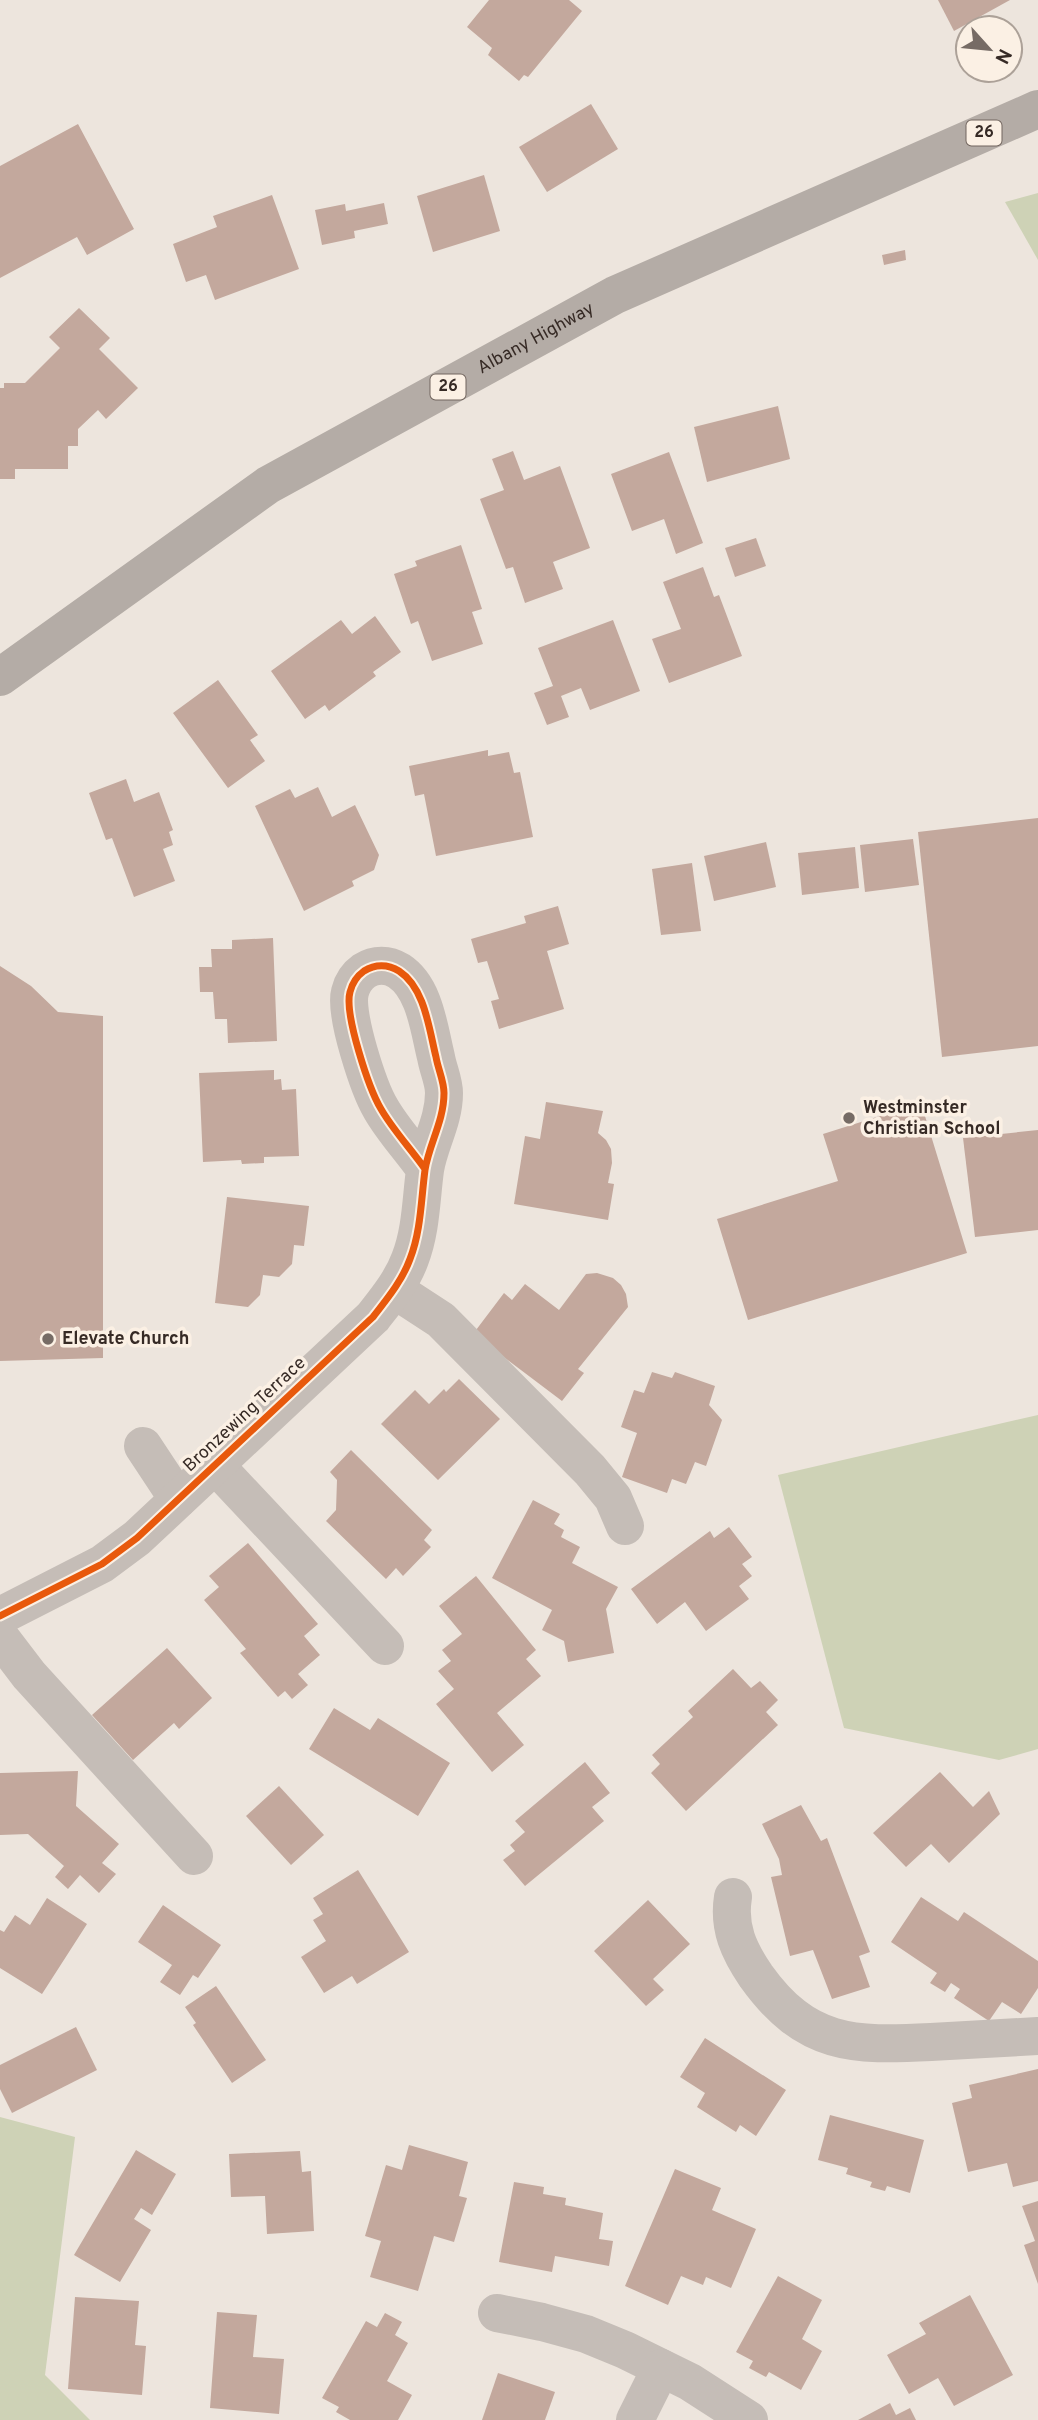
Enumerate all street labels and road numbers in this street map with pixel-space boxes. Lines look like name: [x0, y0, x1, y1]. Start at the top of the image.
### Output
road number: 26: [967, 120, 1002, 146]
street label: Albany Highway: [473, 297, 598, 380]
road number: 26: [430, 374, 466, 400]
street label: Bronzewing Terrace: [179, 1352, 311, 1478]

